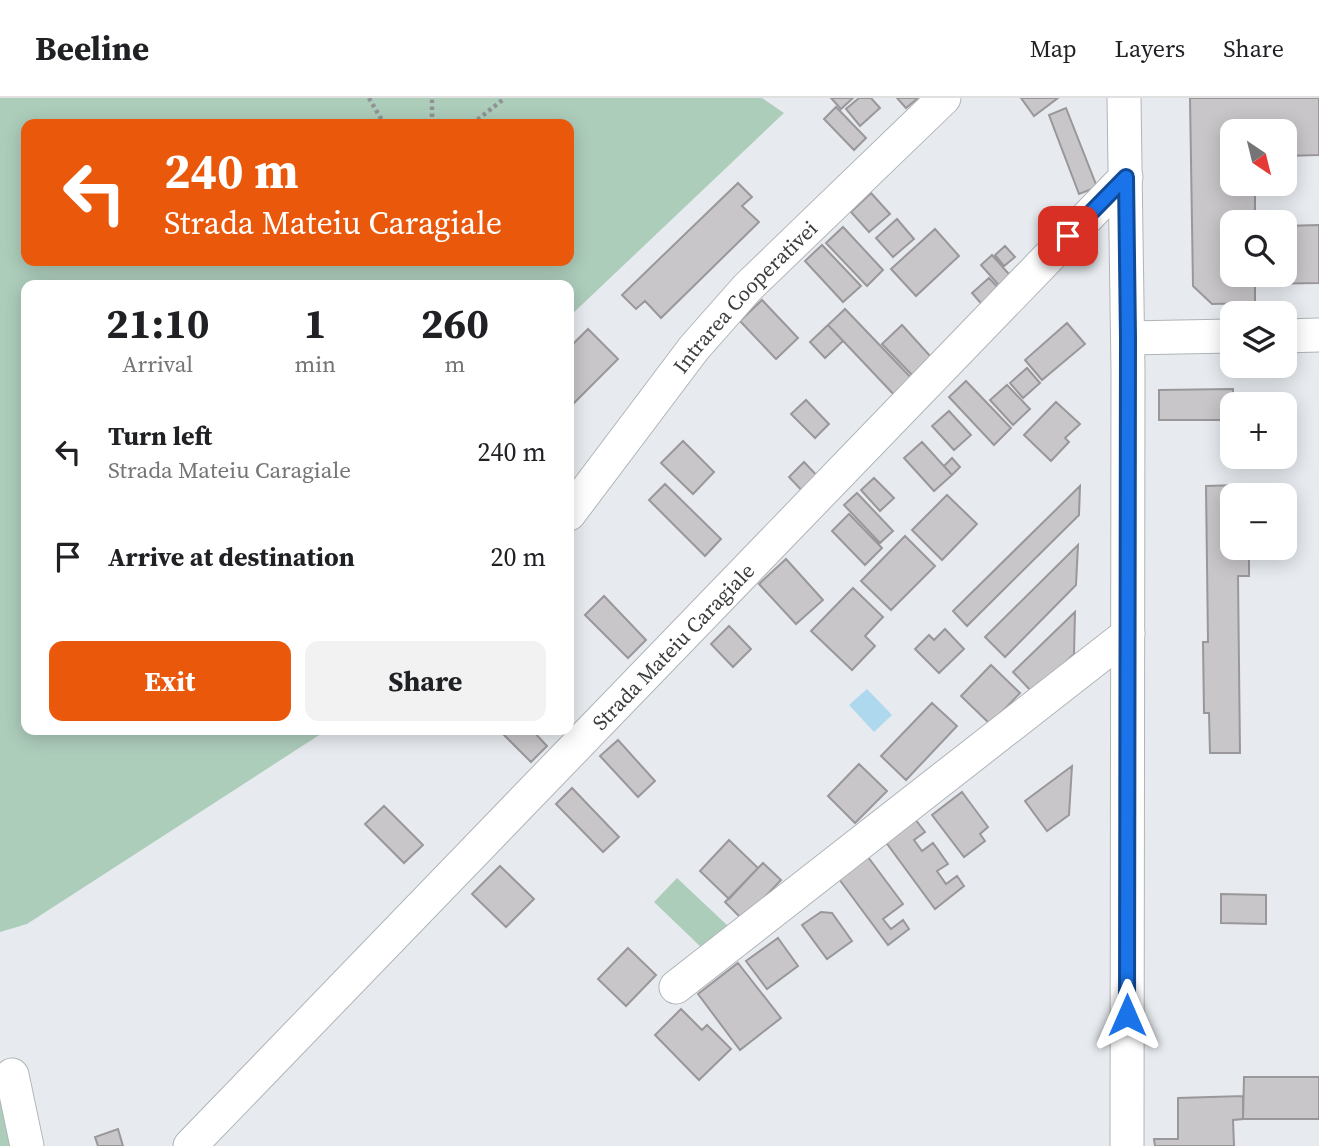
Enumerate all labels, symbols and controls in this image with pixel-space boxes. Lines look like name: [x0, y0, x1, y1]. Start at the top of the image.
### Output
text: Beeline: [35, 26, 149, 71]
text: Map: [1030, 32, 1077, 65]
text: Layers: [1115, 32, 1185, 65]
text: Share: [1223, 32, 1284, 65]
north arrow: [1220, 119, 1297, 196]
map controls: [1220, 119, 1297, 560]
text: 240 m: [164, 137, 299, 204]
icon: left: [49, 147, 140, 238]
text: Strada Mateiu Caragiale: [164, 201, 502, 245]
pin: [1038, 206, 1098, 266]
button: search: [1220, 210, 1297, 287]
street label: Intrarea Cooperativei: [666, 214, 823, 379]
icon: arrive: [1049, 217, 1087, 255]
text: 21:10: [106, 294, 210, 352]
text: 1: [304, 294, 327, 352]
text: 260: [421, 294, 489, 352]
button: layers: [1220, 301, 1297, 378]
text: Arrival: [122, 348, 193, 380]
text: min: [294, 348, 336, 380]
text: m: [445, 348, 465, 380]
button: +: [1220, 392, 1297, 469]
text: Turn left: [108, 418, 212, 454]
icon: left: [49, 433, 87, 471]
text: 240 m: [478, 434, 546, 470]
text: Strada Mateiu Caragiale: [108, 454, 351, 486]
button: −: [1220, 483, 1297, 560]
icon: arrive: [49, 538, 87, 576]
text: Arrive at destination: [108, 539, 355, 575]
text: 20 m: [491, 539, 546, 575]
street label: Strada Mateiu Caragiale: [585, 556, 760, 736]
button: Exit: [49, 641, 291, 721]
button: Share: [305, 641, 546, 721]
position arrow: [1090, 978, 1164, 1052]

